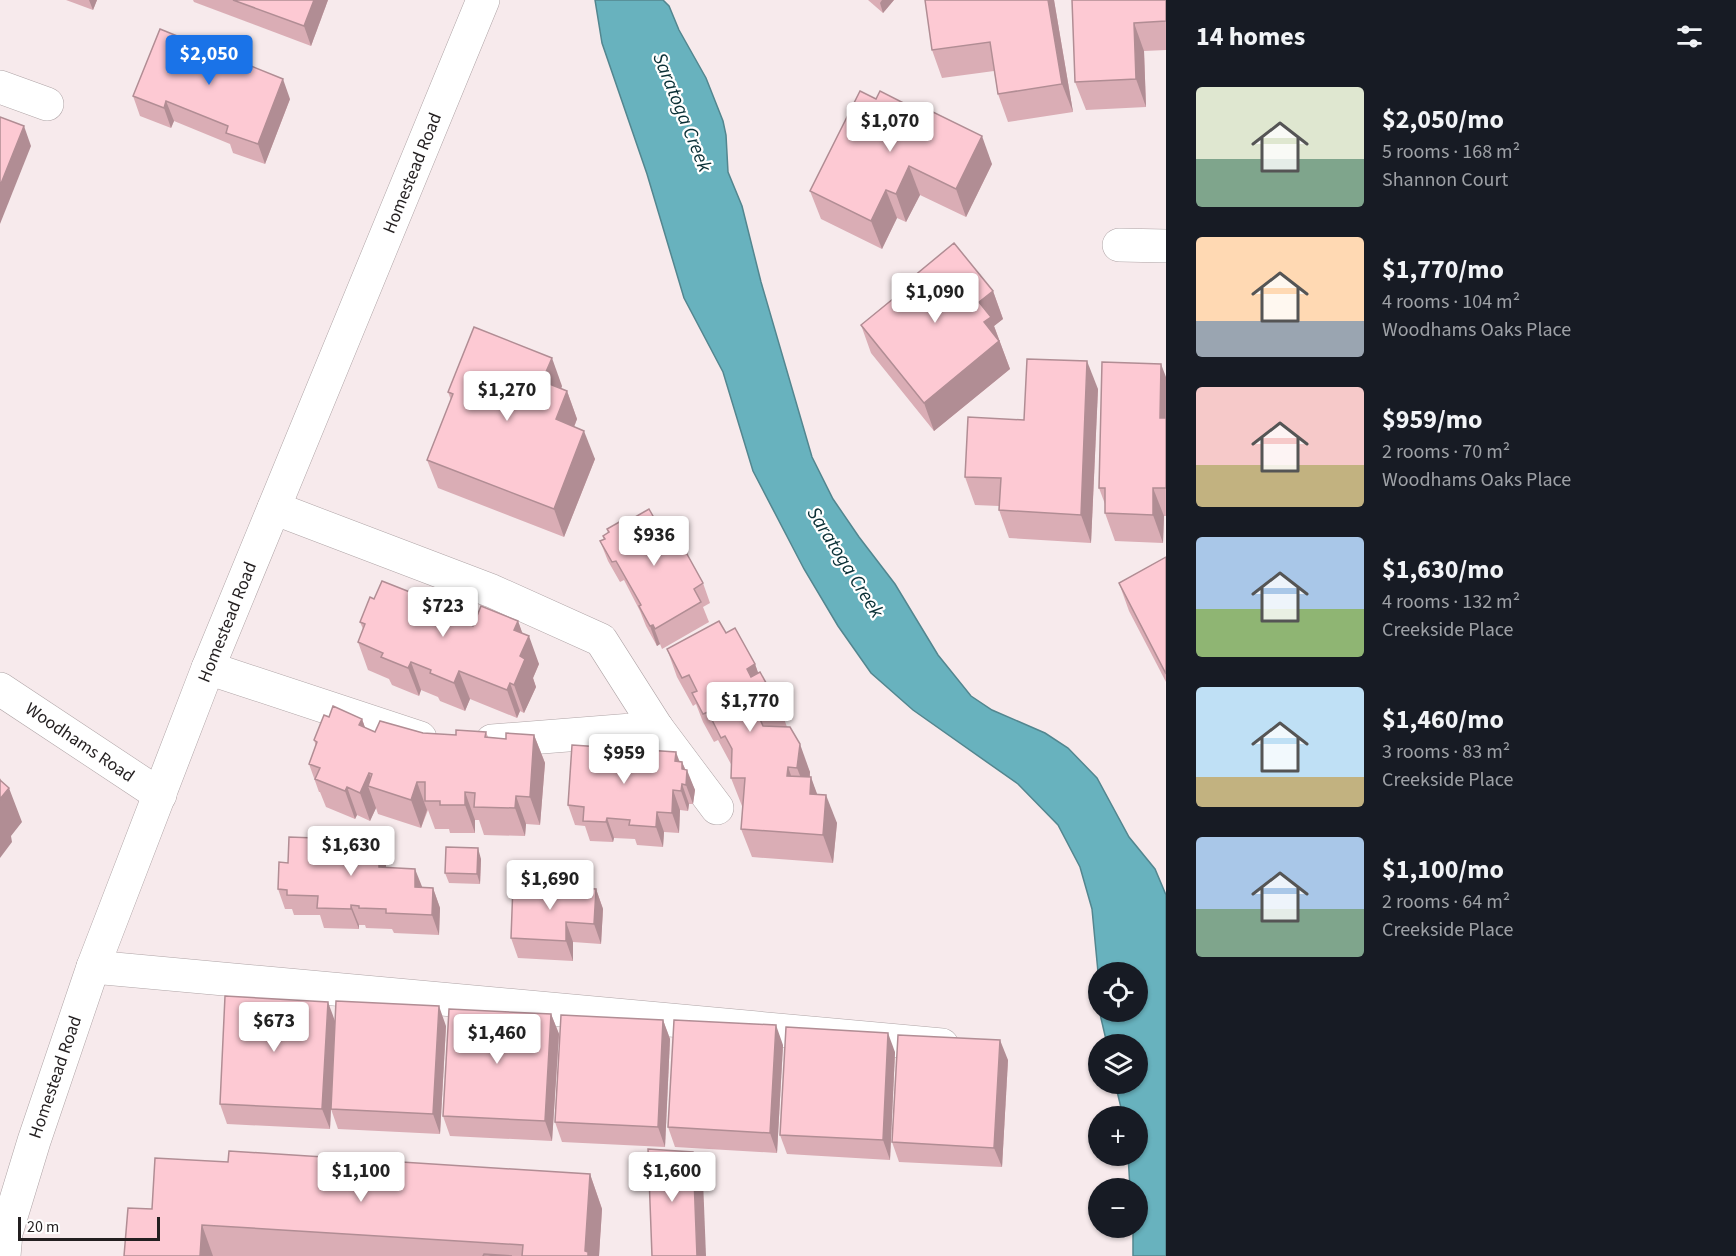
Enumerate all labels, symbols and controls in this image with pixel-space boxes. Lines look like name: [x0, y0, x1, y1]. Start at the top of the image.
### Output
text: 14 homes: [1196, 18, 1305, 55]
icon: filters: [1673, 20, 1706, 53]
pin: $2,050: [160, 35, 258, 86]
text: $2,050: [180, 40, 238, 68]
water label: Saratoga Creek: [645, 49, 719, 177]
text: $2,050/mo: [1382, 101, 1504, 138]
pin: $1,070: [841, 102, 939, 153]
text: $1,070: [861, 107, 919, 135]
street label: Homestead Road: [377, 109, 448, 237]
icon: home: [1244, 111, 1316, 183]
text: 5 rooms · 168 m²: [1382, 138, 1520, 166]
text: Shannon Court: [1382, 166, 1508, 194]
text: $1,770/mo: [1382, 251, 1504, 288]
icon: home: [1244, 261, 1316, 333]
pin: $1,090: [886, 273, 984, 324]
text: $1,090: [906, 278, 964, 306]
text: 4 rooms · 104 m²: [1382, 288, 1520, 316]
text: Woodhams Oaks Place: [1382, 316, 1571, 344]
pin: $1,270: [458, 371, 556, 422]
text: $1,270: [478, 376, 536, 404]
text: $959/mo: [1382, 401, 1482, 438]
icon: home: [1244, 411, 1316, 483]
text: 2 rooms · 70 m²: [1382, 438, 1510, 466]
text: Woodhams Oaks Place: [1382, 466, 1571, 494]
water label: Saratoga Creek: [800, 502, 891, 624]
pin: $936: [618, 516, 690, 567]
text: $936: [633, 521, 675, 549]
text: $1,630/mo: [1382, 551, 1504, 588]
street label: Homestead Road: [192, 558, 263, 686]
icon: home: [1244, 561, 1316, 633]
pin: $723: [407, 587, 479, 638]
text: 4 rooms · 132 m²: [1382, 588, 1520, 616]
text: $723: [422, 592, 464, 620]
text: Creekside Place: [1382, 616, 1513, 644]
pin: $1,770: [701, 682, 799, 733]
text: $1,770: [721, 687, 779, 715]
street label: Woodhams Road: [20, 696, 139, 788]
text: $1,460/mo: [1382, 701, 1504, 738]
icon: home: [1244, 711, 1316, 783]
pin: $959: [588, 734, 660, 785]
text: 3 rooms · 83 m²: [1382, 738, 1510, 766]
text: $959: [603, 739, 645, 767]
text: Creekside Place: [1382, 766, 1513, 794]
pin: $1,630: [302, 826, 400, 877]
text: $1,630: [322, 831, 380, 859]
text: $1,100/mo: [1382, 851, 1504, 888]
pin: $1,690: [501, 860, 599, 911]
icon: home: [1244, 861, 1316, 933]
text: $1,690: [521, 865, 579, 893]
text: 2 rooms · 64 m²: [1382, 888, 1510, 916]
text: Creekside Place: [1382, 916, 1513, 944]
map controls: [1088, 962, 1148, 1238]
button: locate: [1088, 962, 1148, 1022]
pin: $673: [238, 1002, 310, 1053]
text: $673: [253, 1007, 295, 1035]
street label: Homestead Road: [23, 1012, 88, 1142]
pin: $1,460: [448, 1014, 546, 1065]
text: $1,460: [468, 1019, 526, 1047]
button: layers: [1088, 1034, 1148, 1094]
button: +: [1088, 1106, 1148, 1166]
pin: $1,100: [312, 1152, 410, 1203]
pin: $1,600: [623, 1152, 721, 1203]
text: $1,100: [332, 1157, 390, 1185]
text: $1,600: [643, 1157, 701, 1185]
button: −: [1088, 1178, 1148, 1238]
scale bar: [18, 1214, 160, 1242]
text: 20 m: [27, 1216, 59, 1238]

